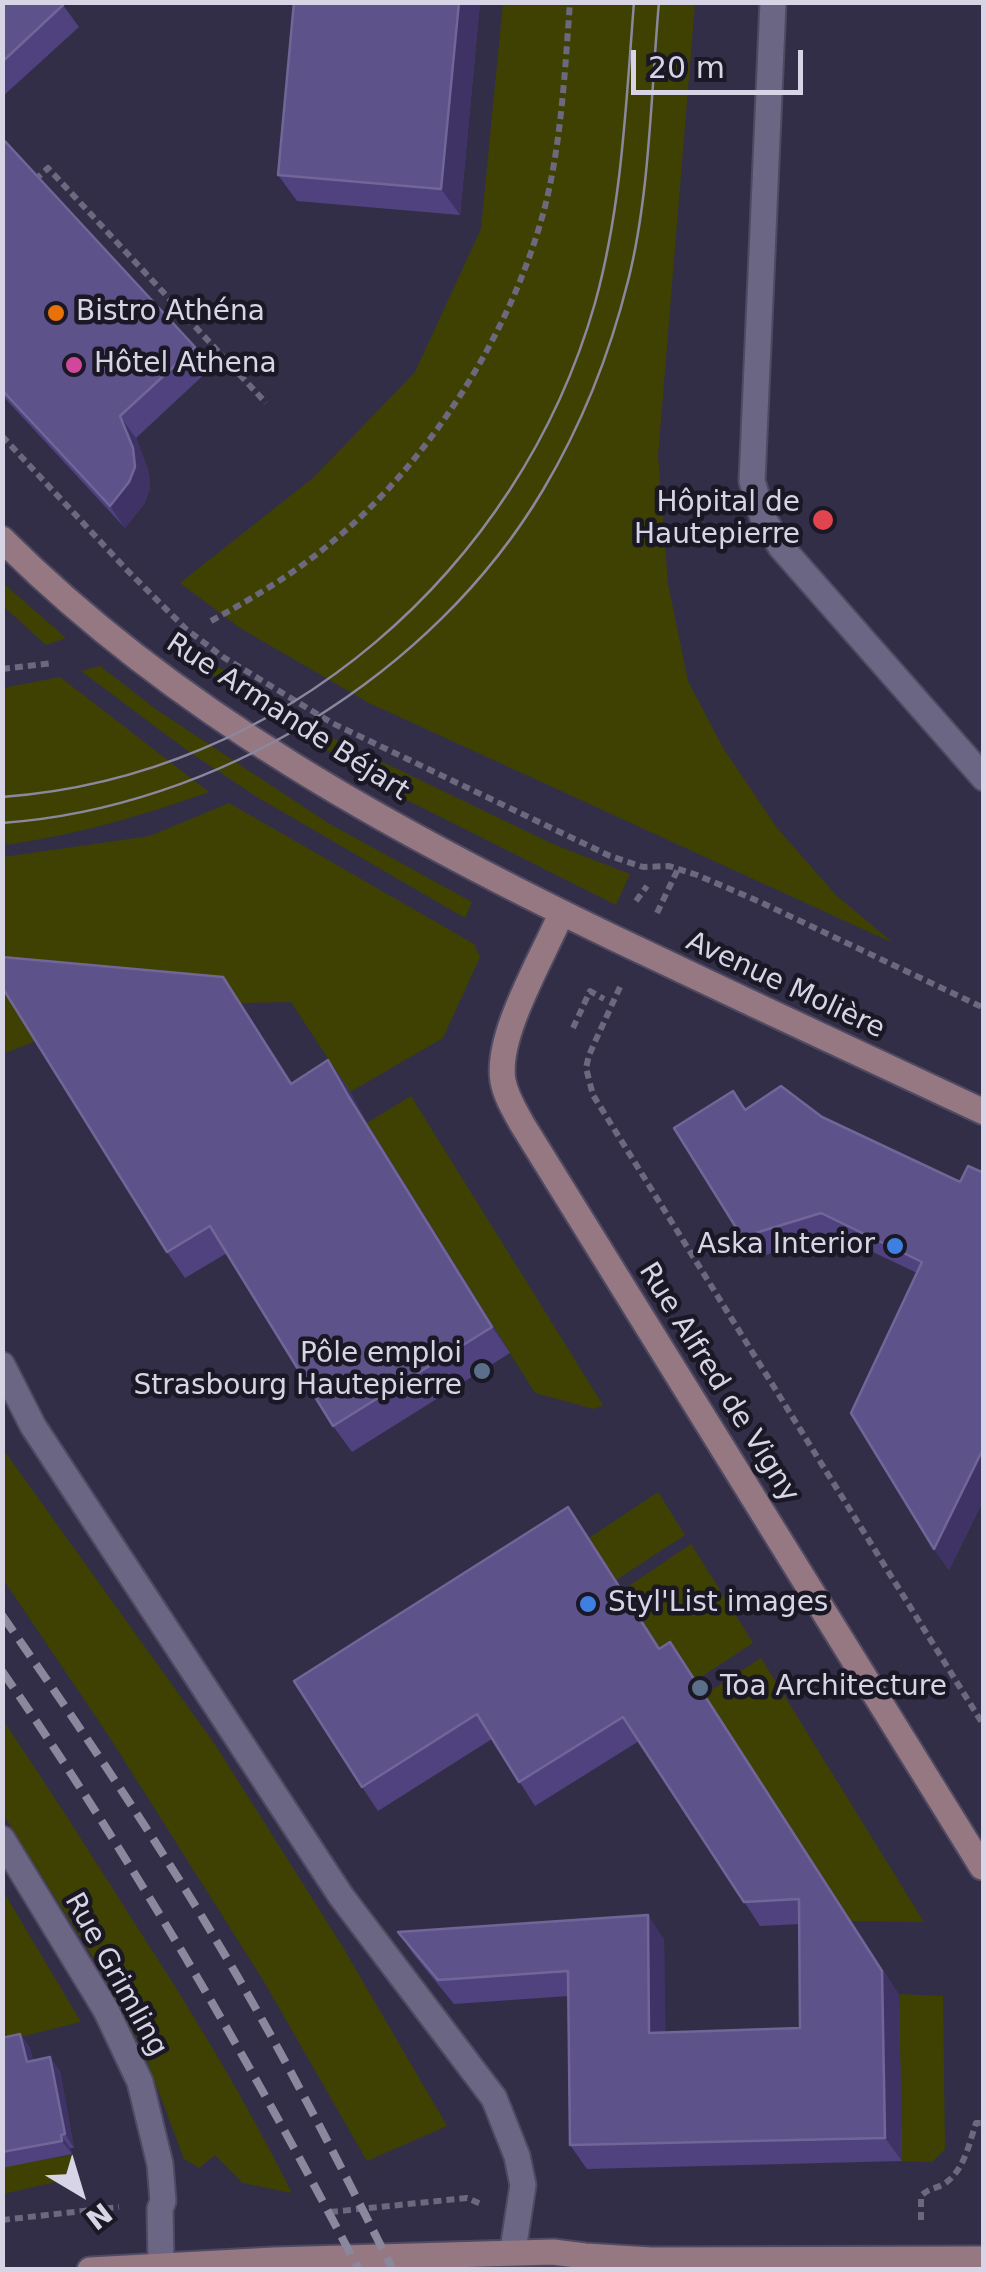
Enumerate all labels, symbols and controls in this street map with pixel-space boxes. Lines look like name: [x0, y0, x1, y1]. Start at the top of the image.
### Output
scale bar: [636, 30, 808, 92]
text: 20 m: [648, 50, 725, 85]
place label: Bistro Athéna: [76, 296, 265, 330]
marker: Bistro Athéna: [45, 302, 67, 324]
place label: Hôtel Athena: [94, 348, 277, 382]
marker: Hôtel Athena: [63, 354, 85, 376]
place label: Hôpital de Hautepierre: [634, 487, 800, 553]
marker: Hôpital de Hautepierre: [810, 507, 836, 533]
street label: Rue Armande Béjart: [160, 627, 414, 809]
street label: Avenue Molière: [680, 925, 890, 1047]
place label: Aska Interior: [697, 1229, 875, 1263]
marker: Aska Interior: [884, 1235, 906, 1257]
street label: Rue Alfred de Vigny: [631, 1257, 805, 1509]
place label: Pôle emploi Strasbourg Hautepierre: [134, 1338, 462, 1404]
marker: Pôle emploi Strasbourg Hautepierre: [471, 1360, 493, 1382]
place label: Styl'List images: [608, 1587, 828, 1621]
marker: Styl'List images: [577, 1593, 599, 1615]
place label: Toa Architecture: [720, 1671, 947, 1705]
marker: Toa Architecture: [689, 1677, 711, 1699]
street label: Rue Grimling: [56, 1888, 174, 2062]
north arrow: [30, 2142, 130, 2242]
text: N: [79, 2196, 118, 2236]

